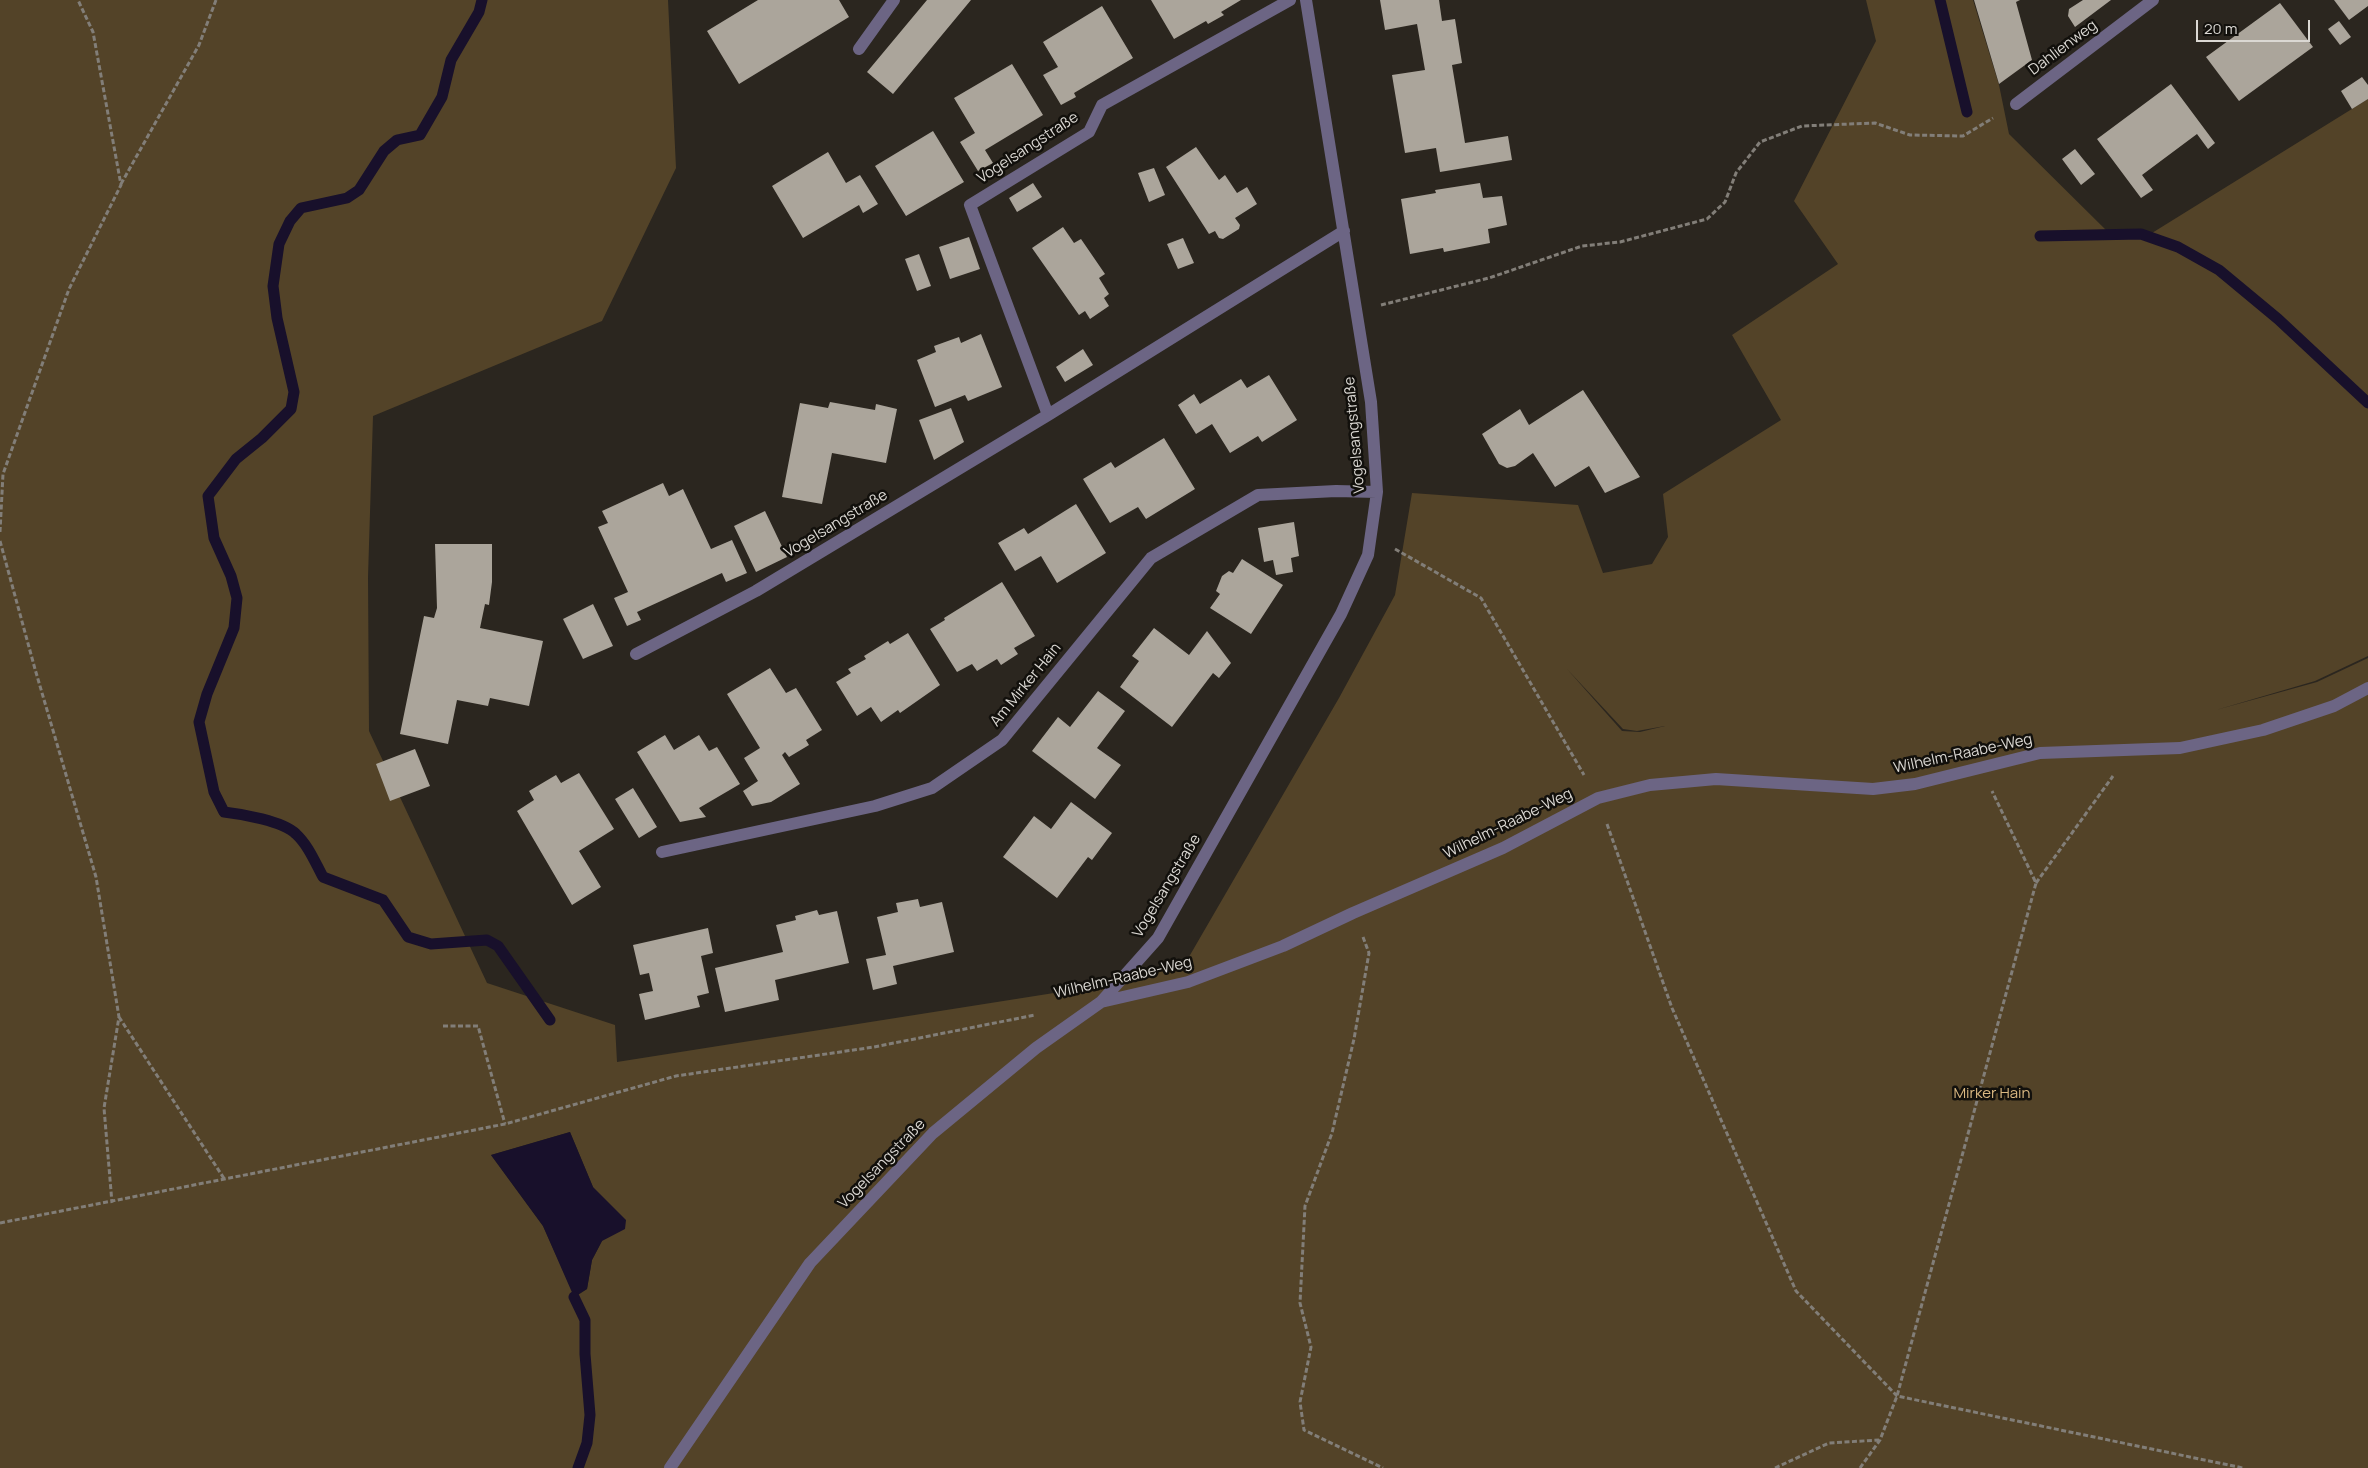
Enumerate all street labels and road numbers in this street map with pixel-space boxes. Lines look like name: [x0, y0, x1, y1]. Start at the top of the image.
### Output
street label: Dahlienweg: [2025, 17, 2101, 79]
street label: Vogelsangstraße: [974, 109, 1082, 187]
street label: Vogelsangstraße: [1341, 376, 1369, 494]
street label: Vogelsangstraße: [781, 486, 891, 562]
street label: Am Mirker Hain: [987, 640, 1065, 730]
street label: Wilhelm-Raabe-Weg: [1892, 731, 2034, 777]
street label: Wilhelm-Raabe-Weg: [1441, 785, 1575, 863]
street label: Vogelsangstraße: [1129, 831, 1205, 941]
street label: Wilhelm-Raabe-Weg: [1052, 953, 1194, 1003]
street label: Vogelsangstraße: [835, 1116, 929, 1212]

